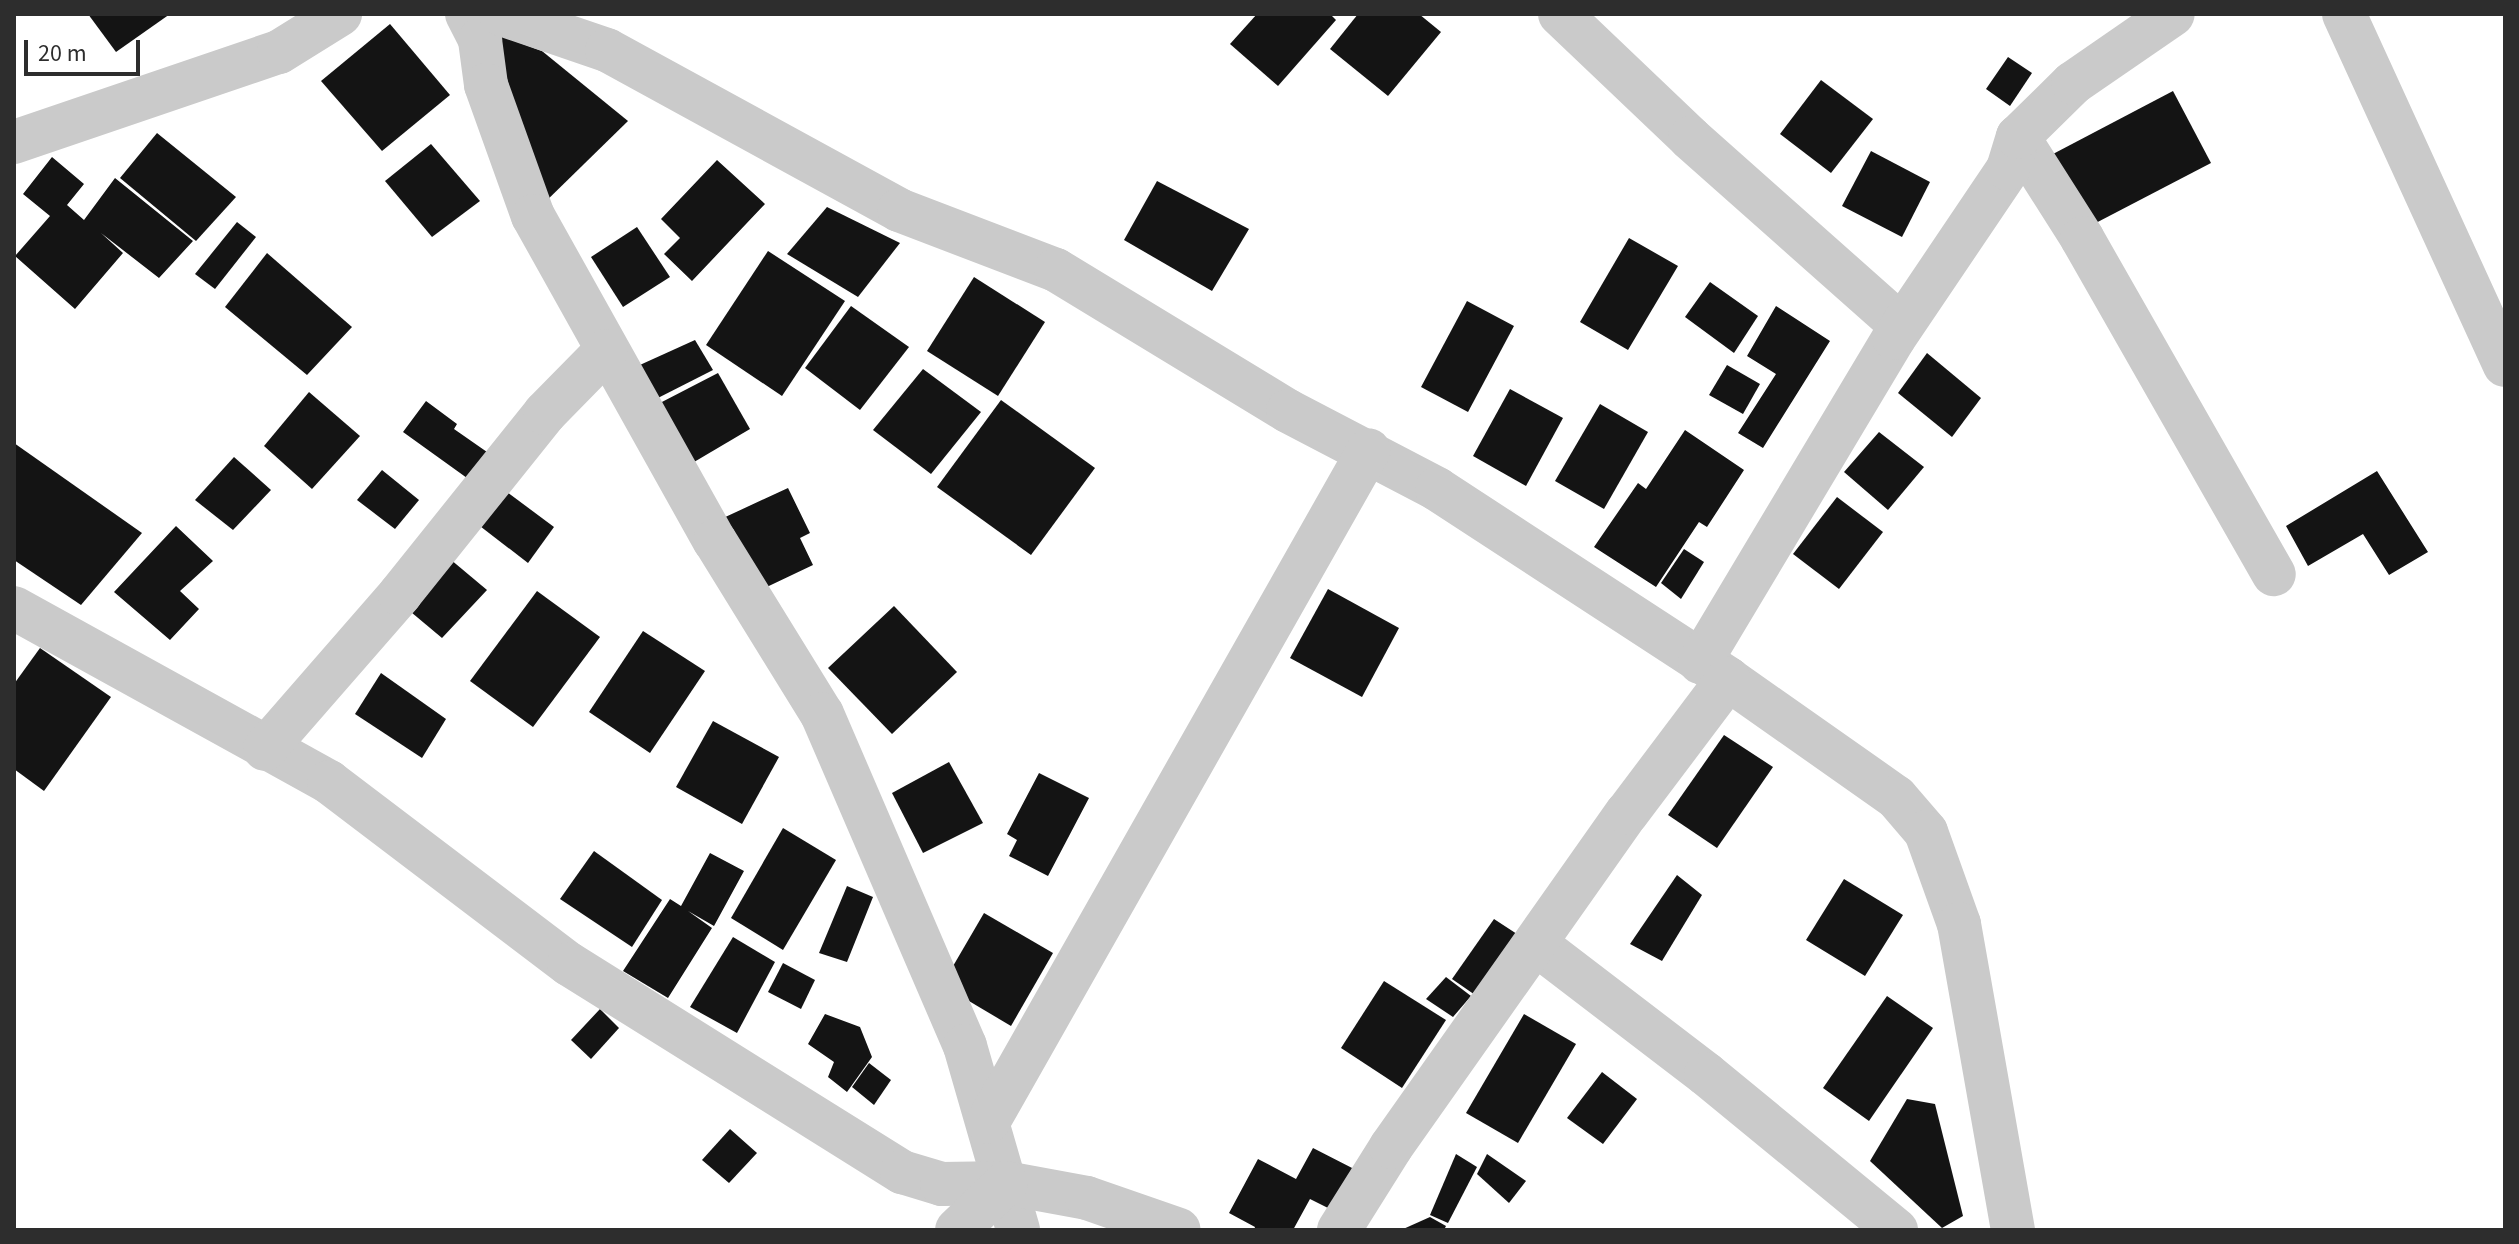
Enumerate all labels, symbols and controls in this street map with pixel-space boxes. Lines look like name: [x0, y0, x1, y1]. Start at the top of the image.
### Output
scale bar: [28, 24, 144, 74]
text: 20 m: [38, 36, 87, 71]

